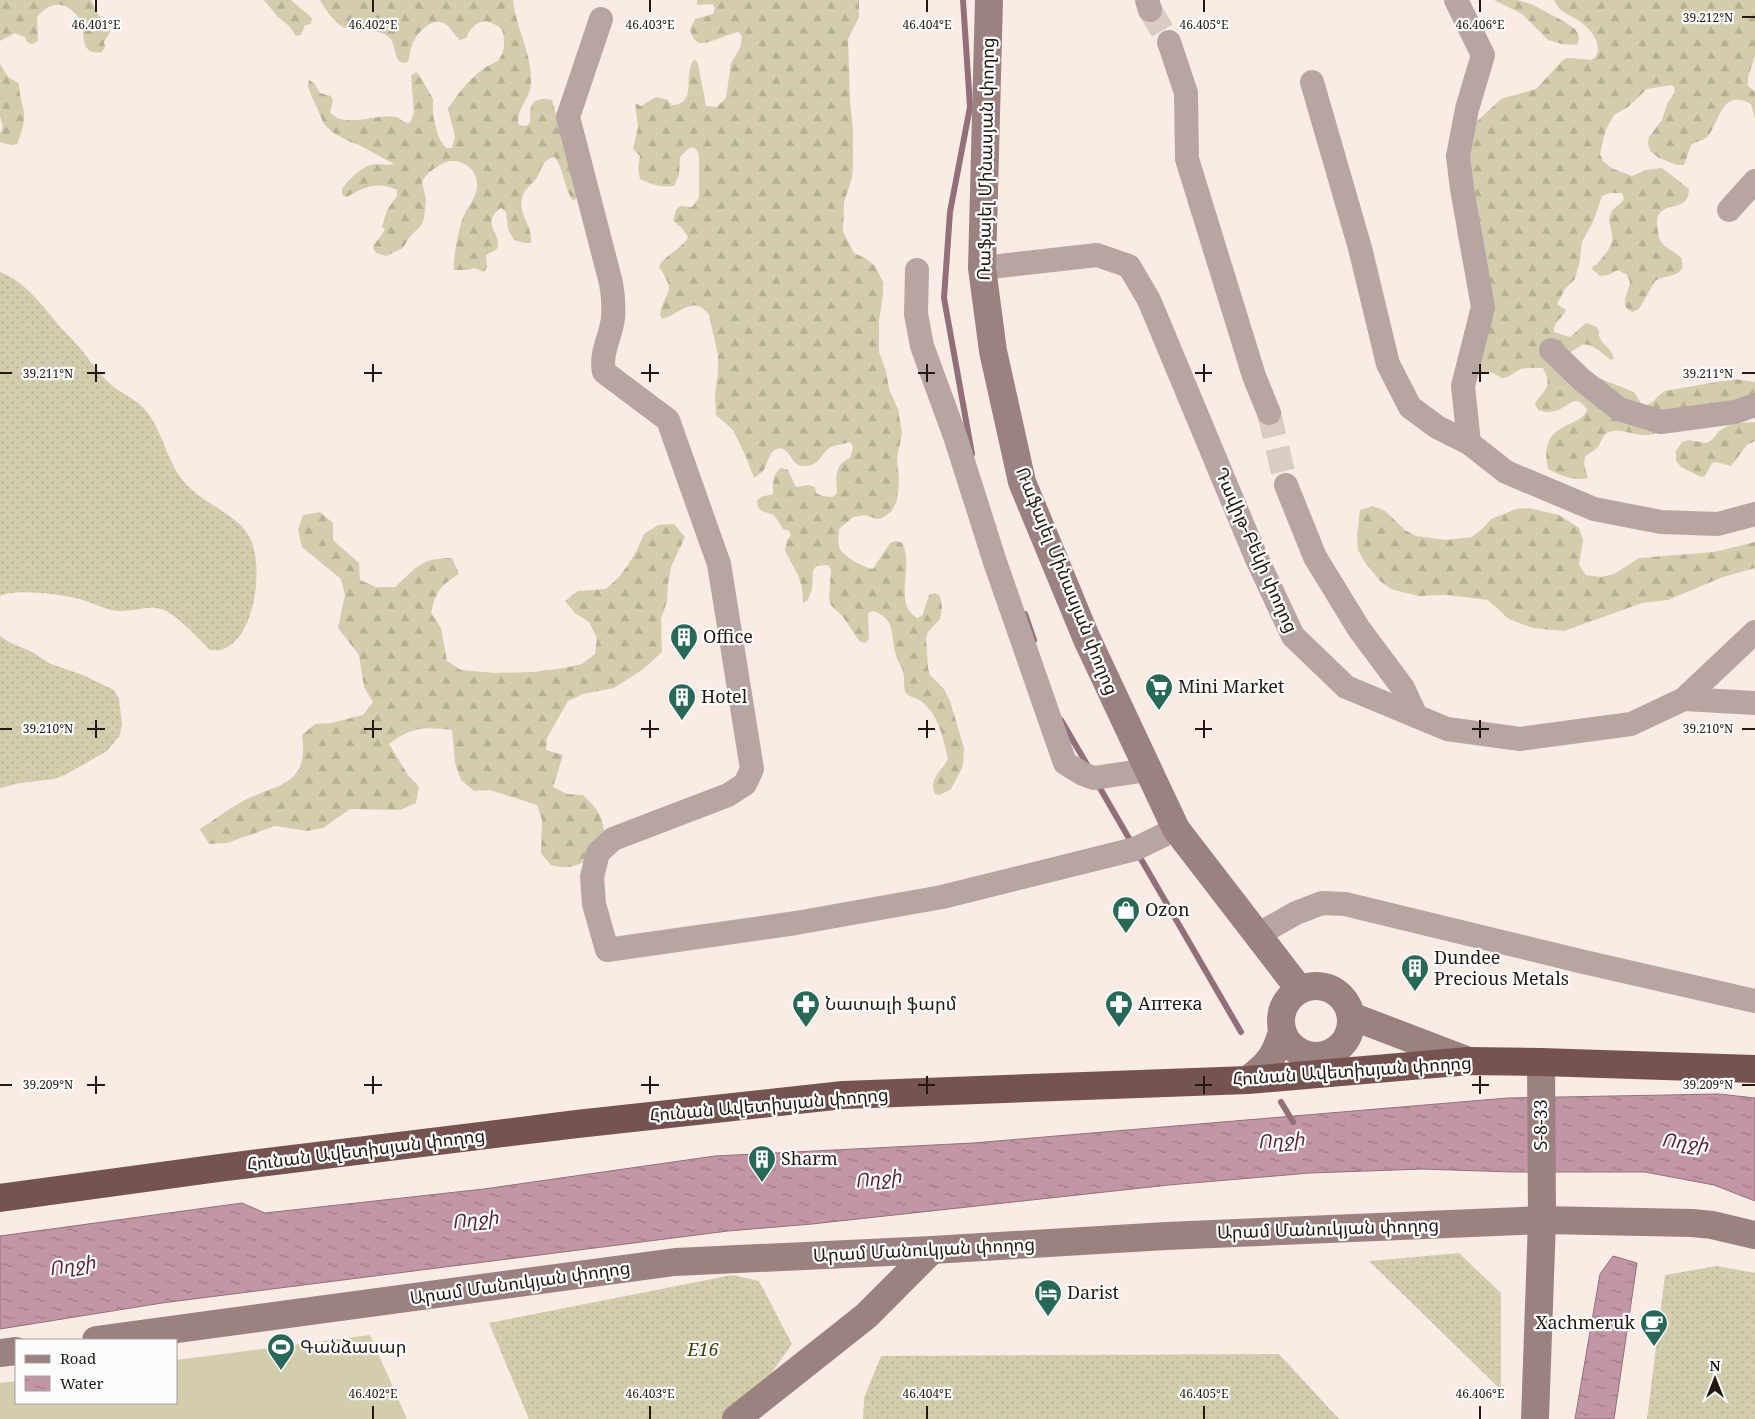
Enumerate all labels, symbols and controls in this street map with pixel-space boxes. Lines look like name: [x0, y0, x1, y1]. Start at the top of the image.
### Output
text: 39.212°N: [1683, 9, 1733, 26]
text: 46.401°E: [72, 16, 120, 33]
text: 46.402°E: [349, 16, 397, 33]
text: 46.403°E: [626, 16, 674, 33]
text: 46.404°E: [903, 16, 951, 33]
text: 46.405°E: [1180, 16, 1228, 33]
text: 46.406°E: [1456, 16, 1504, 33]
street label: Ռաֆայել Մինասյան փողոց: [971, 37, 999, 281]
text: 39.211°N: [23, 365, 73, 382]
text: 39.211°N: [1683, 365, 1733, 382]
street label: Ռաֆայել Մինասյան փողոց: [1011, 463, 1125, 698]
street label: Դավիթ-Բեկի փողոց: [1210, 463, 1304, 636]
building icon: Office: [669, 622, 699, 661]
place label: Office: [703, 624, 753, 648]
supermarket icon: Mini Market: [1144, 672, 1174, 711]
place label: Mini Market: [1178, 674, 1284, 698]
building icon: Hotel: [667, 682, 697, 721]
place label: Hotel: [701, 684, 748, 708]
text: 39.210°N: [23, 720, 73, 737]
text: 39.210°N: [1683, 720, 1733, 737]
shop icon: Ozon: [1111, 895, 1141, 934]
place label: Ozon: [1145, 897, 1190, 921]
place label: Dundee Precious Metals: [1434, 945, 1569, 990]
building icon: Dundee Precious Metals: [1400, 953, 1430, 992]
pharmacy icon: Նատալի ֆարմ: [791, 989, 821, 1028]
pharmacy icon: Аптека: [1104, 989, 1134, 1028]
place label: Նատալի ֆարմ: [825, 991, 957, 1015]
place label: Аптека: [1138, 991, 1203, 1015]
street label: Հունան Ավետիսյան փողոց: [1232, 1050, 1472, 1090]
text: 39.209°N: [23, 1076, 73, 1093]
text: 39.209°N: [1683, 1076, 1733, 1093]
street label: Հունան Ավետիսյան փողոց: [649, 1082, 889, 1126]
street label: Տ-8-33: [1528, 1099, 1552, 1151]
street label: Հունան Ավետիսյան փողոց: [246, 1122, 486, 1176]
water label: Ողջի: [1257, 1125, 1306, 1155]
water label: Ողջի: [1660, 1126, 1711, 1158]
building icon: Sharm: [747, 1144, 777, 1183]
place label: Sharm: [781, 1146, 838, 1170]
water label: Ողջի: [853, 1163, 903, 1193]
water label: Ողջի: [450, 1204, 500, 1234]
street label: Արամ Մանուկյան փողոց: [1216, 1212, 1439, 1244]
street label: Արամ Մանուկյան փողոց: [812, 1231, 1036, 1267]
water label: Ողջի: [47, 1248, 98, 1282]
street label: Արամ Մանուկյան փողոց: [408, 1255, 632, 1309]
hotel icon: Darist: [1033, 1278, 1063, 1317]
place label: Darist: [1067, 1280, 1119, 1304]
cafe icon: Xachmeruk: [1639, 1308, 1669, 1347]
place label: Xachmeruk: [1536, 1310, 1635, 1334]
sports icon: Գանձասար: [266, 1332, 296, 1371]
place label: Գանձասար: [300, 1334, 406, 1358]
park label: E16: [686, 1337, 719, 1361]
legend: [15, 1339, 178, 1404]
text: Road: [60, 1348, 96, 1368]
north arrow: [1690, 1354, 1740, 1404]
text: N: [1709, 1356, 1721, 1375]
text: Water: [60, 1373, 103, 1393]
text: 46.402°E: [349, 1385, 397, 1402]
text: 46.403°E: [626, 1385, 674, 1402]
text: 46.404°E: [903, 1385, 951, 1402]
text: 46.405°E: [1180, 1385, 1228, 1402]
text: 46.406°E: [1456, 1385, 1504, 1402]

